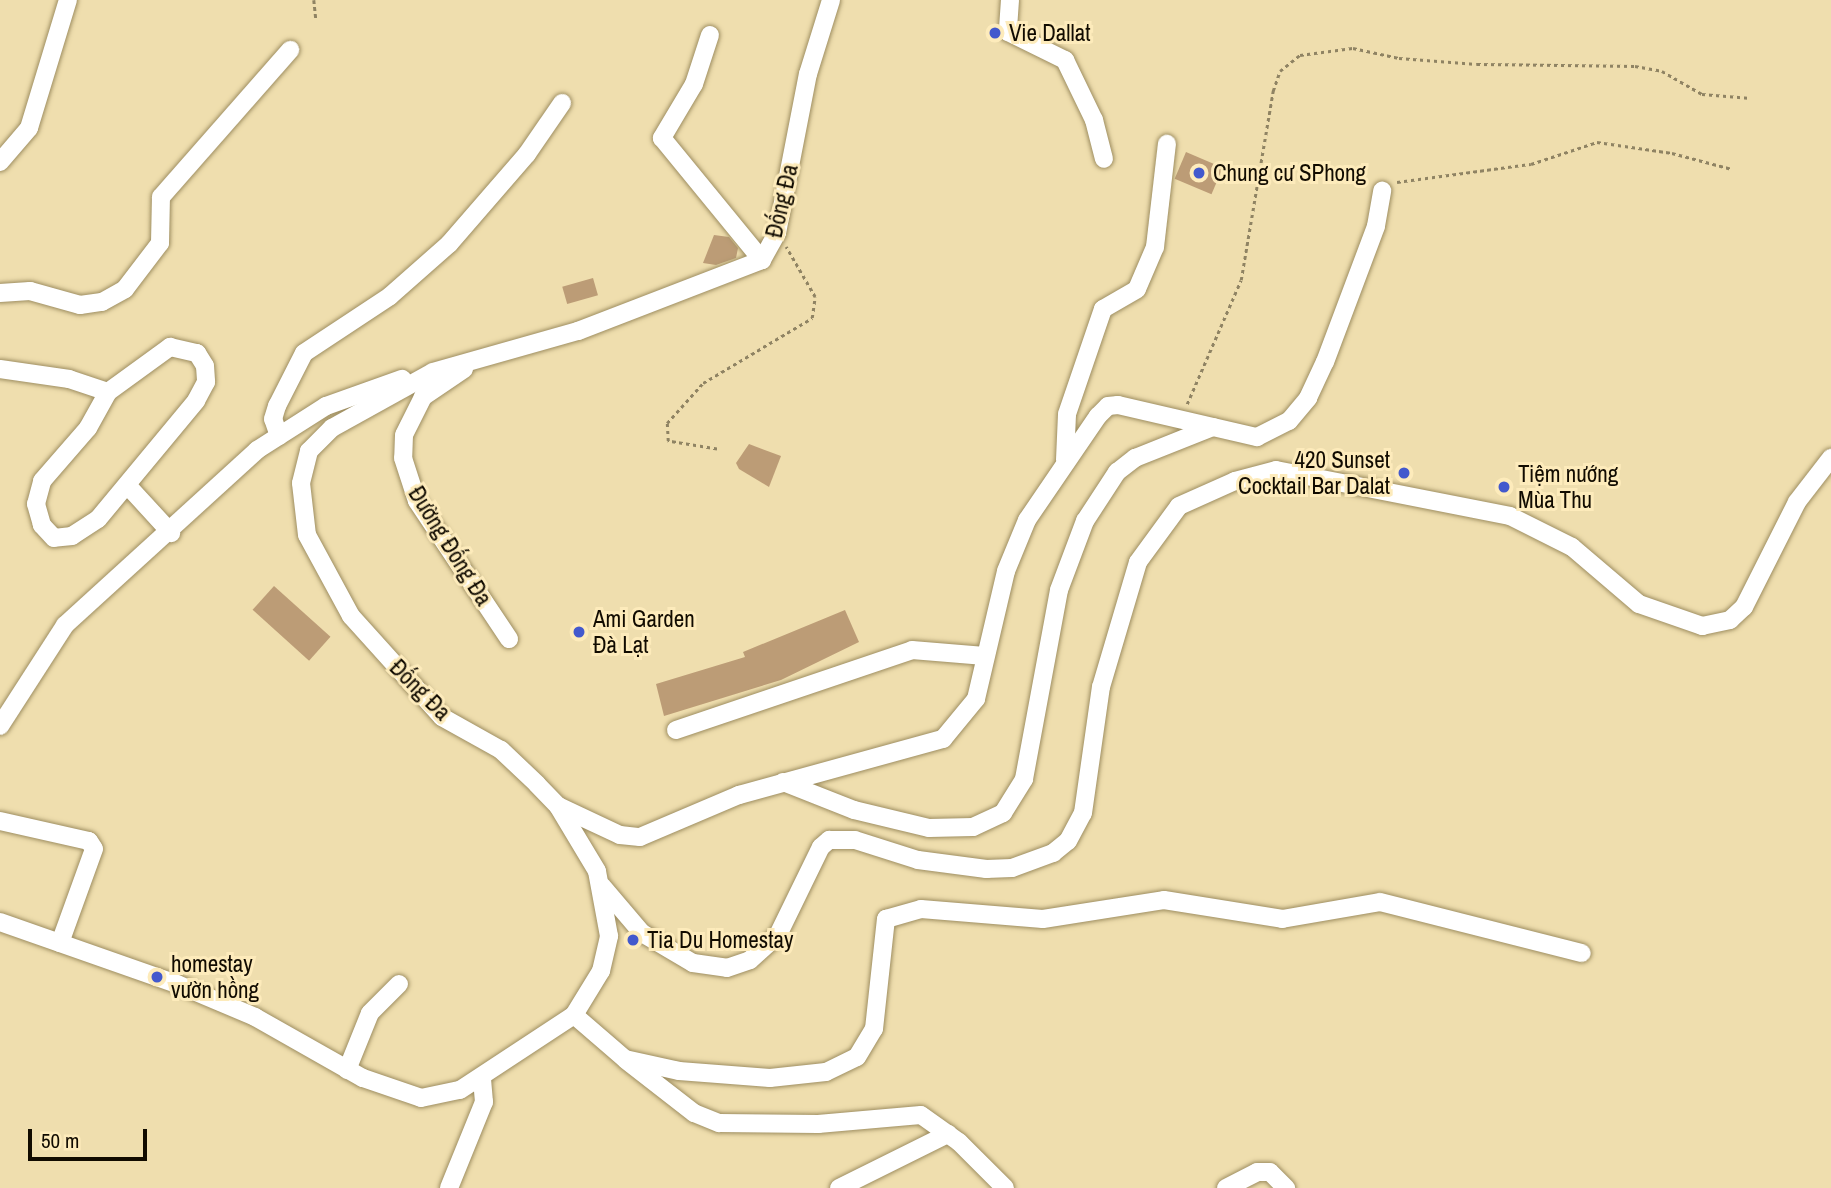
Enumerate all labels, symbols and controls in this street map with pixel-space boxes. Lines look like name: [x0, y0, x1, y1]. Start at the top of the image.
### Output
place label: Vie Dallat: [1009, 19, 1090, 47]
marker: Vie Dallat: [987, 25, 1003, 41]
place label: Chung cư SPhong: [1213, 159, 1366, 187]
street label: Đống Đa: [760, 162, 804, 240]
marker: Chung cư SPhong: [1191, 165, 1207, 181]
place label: 420 Sunset Cocktail Bar Dalat: [1238, 446, 1390, 500]
place label: Tiệm nướng Mùa Thu: [1518, 460, 1618, 514]
marker: 420 Sunset Cocktail Bar Dalat: [1396, 465, 1412, 481]
marker: Tiệm nướng Mùa Thu: [1496, 479, 1512, 495]
street label: Đường Đống Đa: [402, 481, 498, 611]
place label: Ami Garden Đà Lạt: [593, 605, 695, 659]
marker: Ami Garden Đà Lạt: [571, 624, 587, 640]
street label: Đống Đa: [384, 654, 456, 726]
place label: Tia Du Homestay: [647, 926, 793, 954]
marker: Tia Du Homestay: [625, 932, 641, 948]
place label: homestay vườn hồng: [171, 950, 259, 1004]
marker: homestay vườn hồng: [149, 969, 165, 985]
scale bar: [32, 1114, 150, 1158]
text: 50 m: [41, 1126, 79, 1155]

